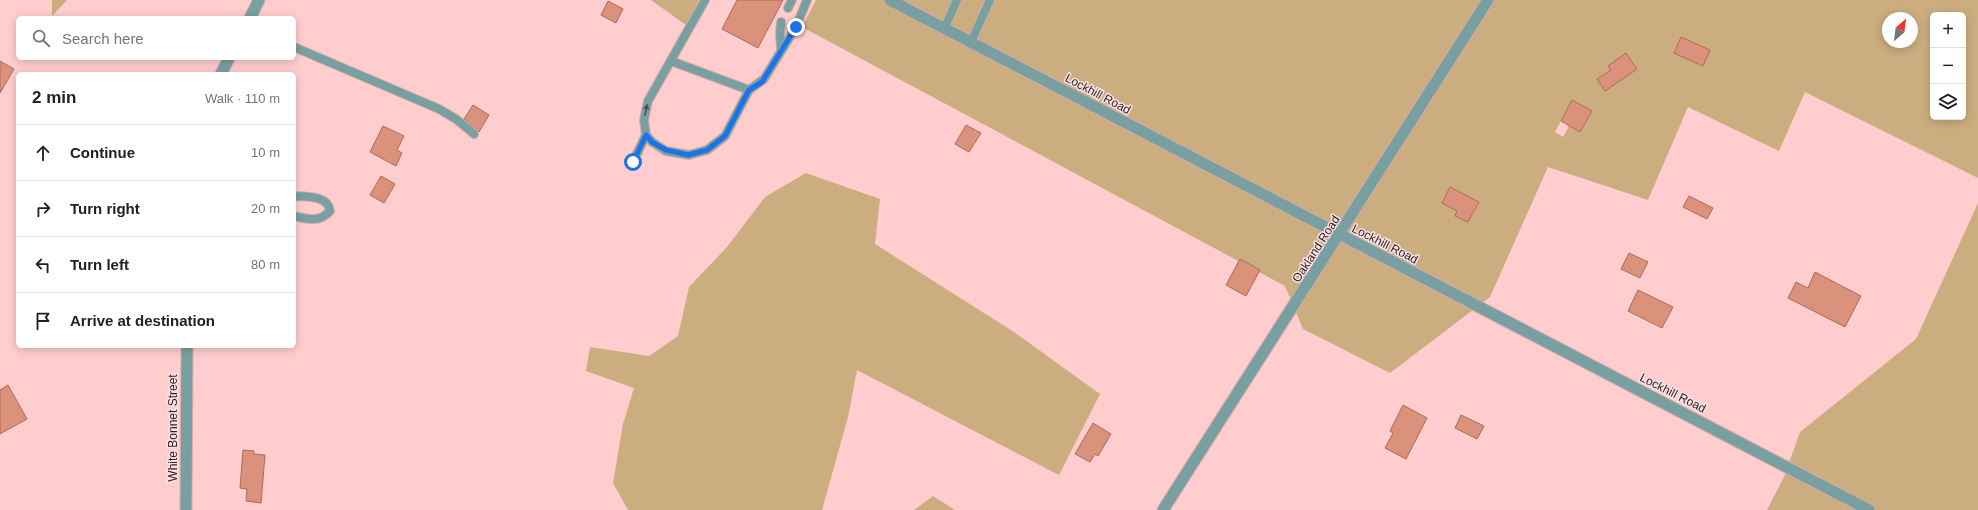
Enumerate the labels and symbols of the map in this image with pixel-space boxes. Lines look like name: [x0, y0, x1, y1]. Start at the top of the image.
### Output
north arrow: [1882, 12, 1918, 48]
route end: [787, 18, 805, 36]
street label: Lockhill Road: [1063, 71, 1133, 117]
one-way arrow: [644, 103, 650, 116]
route start: [624, 153, 642, 171]
street label: Oakland Road: [1289, 213, 1343, 285]
street label: Lockhill Road: [1350, 221, 1420, 267]
street label: Lockhill Road: [1638, 370, 1708, 416]
street label: White Bonnet Street: [166, 374, 180, 482]

